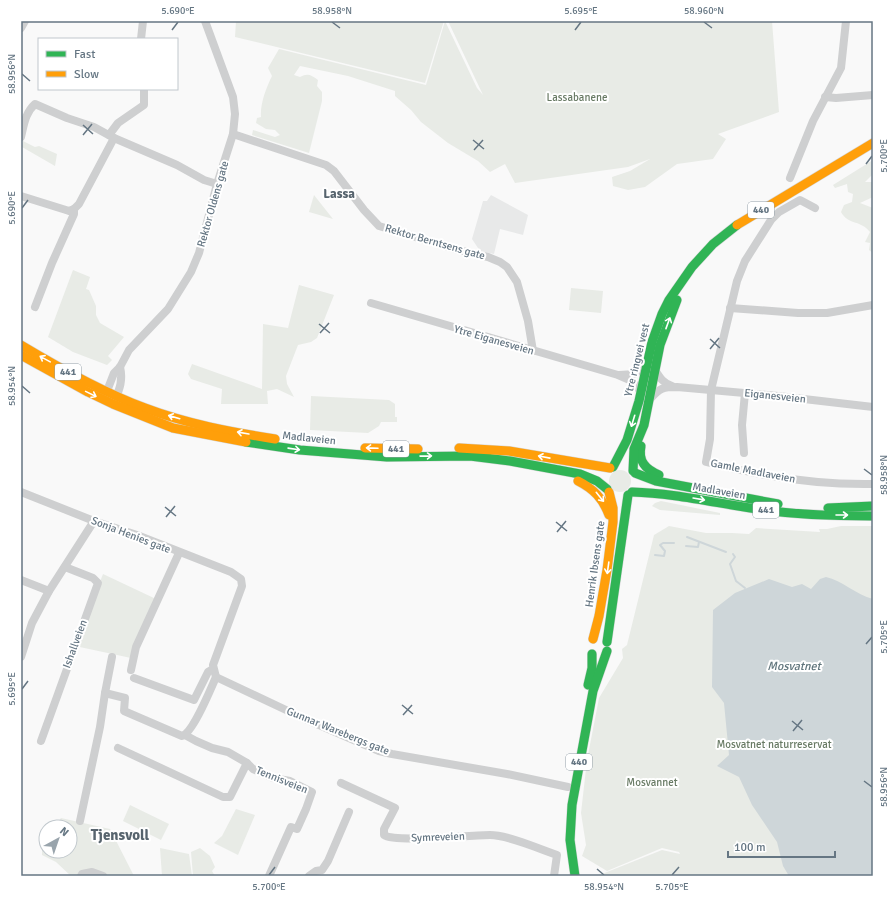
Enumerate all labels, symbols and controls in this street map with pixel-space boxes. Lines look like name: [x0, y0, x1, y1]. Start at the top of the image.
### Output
text: 5.690°E: [161, 5, 195, 17]
text: 58.958°N: [312, 5, 352, 17]
text: 5.695°E: [564, 5, 598, 17]
text: 58.960°N: [684, 5, 724, 17]
legend: [38, 38, 178, 90]
text: Fast: [74, 47, 95, 62]
text: 58.956°N: [6, 54, 18, 94]
text: Slow: [74, 67, 99, 82]
park label: Lassabanene: [547, 91, 607, 104]
text: 5.700°E: [878, 139, 890, 173]
street label: Rektor Oldens gate: [194, 159, 232, 249]
district label: Lassa: [323, 186, 355, 202]
text: 5.690°E: [6, 191, 18, 225]
road number: 440: [748, 202, 774, 218]
street label: Rektor Berntsens gate: [383, 221, 487, 263]
one-way arrow: [665, 317, 673, 329]
street label: Ytre Eiganesveien: [452, 322, 536, 358]
street label: Ytre ringvei vest: [622, 322, 652, 398]
one-way arrow: [39, 355, 51, 362]
road number: 441: [55, 364, 81, 380]
text: 58.954°N: [6, 366, 18, 406]
street label: Eiganesveien: [744, 386, 806, 406]
one-way arrow: [84, 390, 96, 398]
one-way arrow: [167, 413, 180, 421]
one-way arrow: [629, 414, 637, 426]
one-way arrow: [237, 429, 250, 437]
street label: Madlaveien: [282, 429, 336, 447]
road number: 441: [383, 441, 409, 457]
one-way arrow: [287, 445, 300, 453]
one-way arrow: [366, 445, 379, 452]
one-way arrow: [419, 453, 432, 460]
one-way arrow: [537, 453, 550, 461]
text: 58.958°N: [878, 455, 890, 495]
street label: Gamle Madlaveien: [709, 456, 797, 486]
street label: Madlaveien: [691, 480, 747, 502]
one-way arrow: [595, 491, 604, 502]
one-way arrow: [692, 495, 705, 503]
road number: 441: [753, 502, 779, 518]
one-way arrow: [835, 511, 848, 519]
street label: Sonja Henies gate: [89, 514, 173, 556]
street label: Henrik Ibsens gate: [582, 520, 608, 608]
one-way arrow: [604, 562, 612, 575]
street label: Ishallveien: [60, 618, 90, 670]
text: 5.705°E: [878, 620, 890, 654]
water label: Mosvatnet: [767, 659, 823, 674]
text: 5.695°E: [6, 672, 18, 706]
street label: Gunnar Warebergs gate: [285, 704, 391, 758]
park label: Mosvatnet naturreservat: [716, 738, 832, 751]
road number: 440: [566, 754, 592, 770]
street label: Tennisveien: [254, 764, 310, 796]
text: 58.956°N: [878, 767, 890, 807]
park label: Mosvannet: [626, 776, 678, 789]
north arrow: [38, 819, 78, 859]
text: N: [57, 824, 71, 839]
district label: Tjensvoll: [91, 826, 150, 844]
street label: Symreveien: [411, 830, 465, 844]
scale bar: [728, 833, 835, 859]
text: 100 m: [734, 840, 766, 855]
text: 5.700°E: [252, 881, 286, 893]
text: 58.954°N: [584, 881, 624, 893]
text: 5.705°E: [655, 881, 689, 893]

